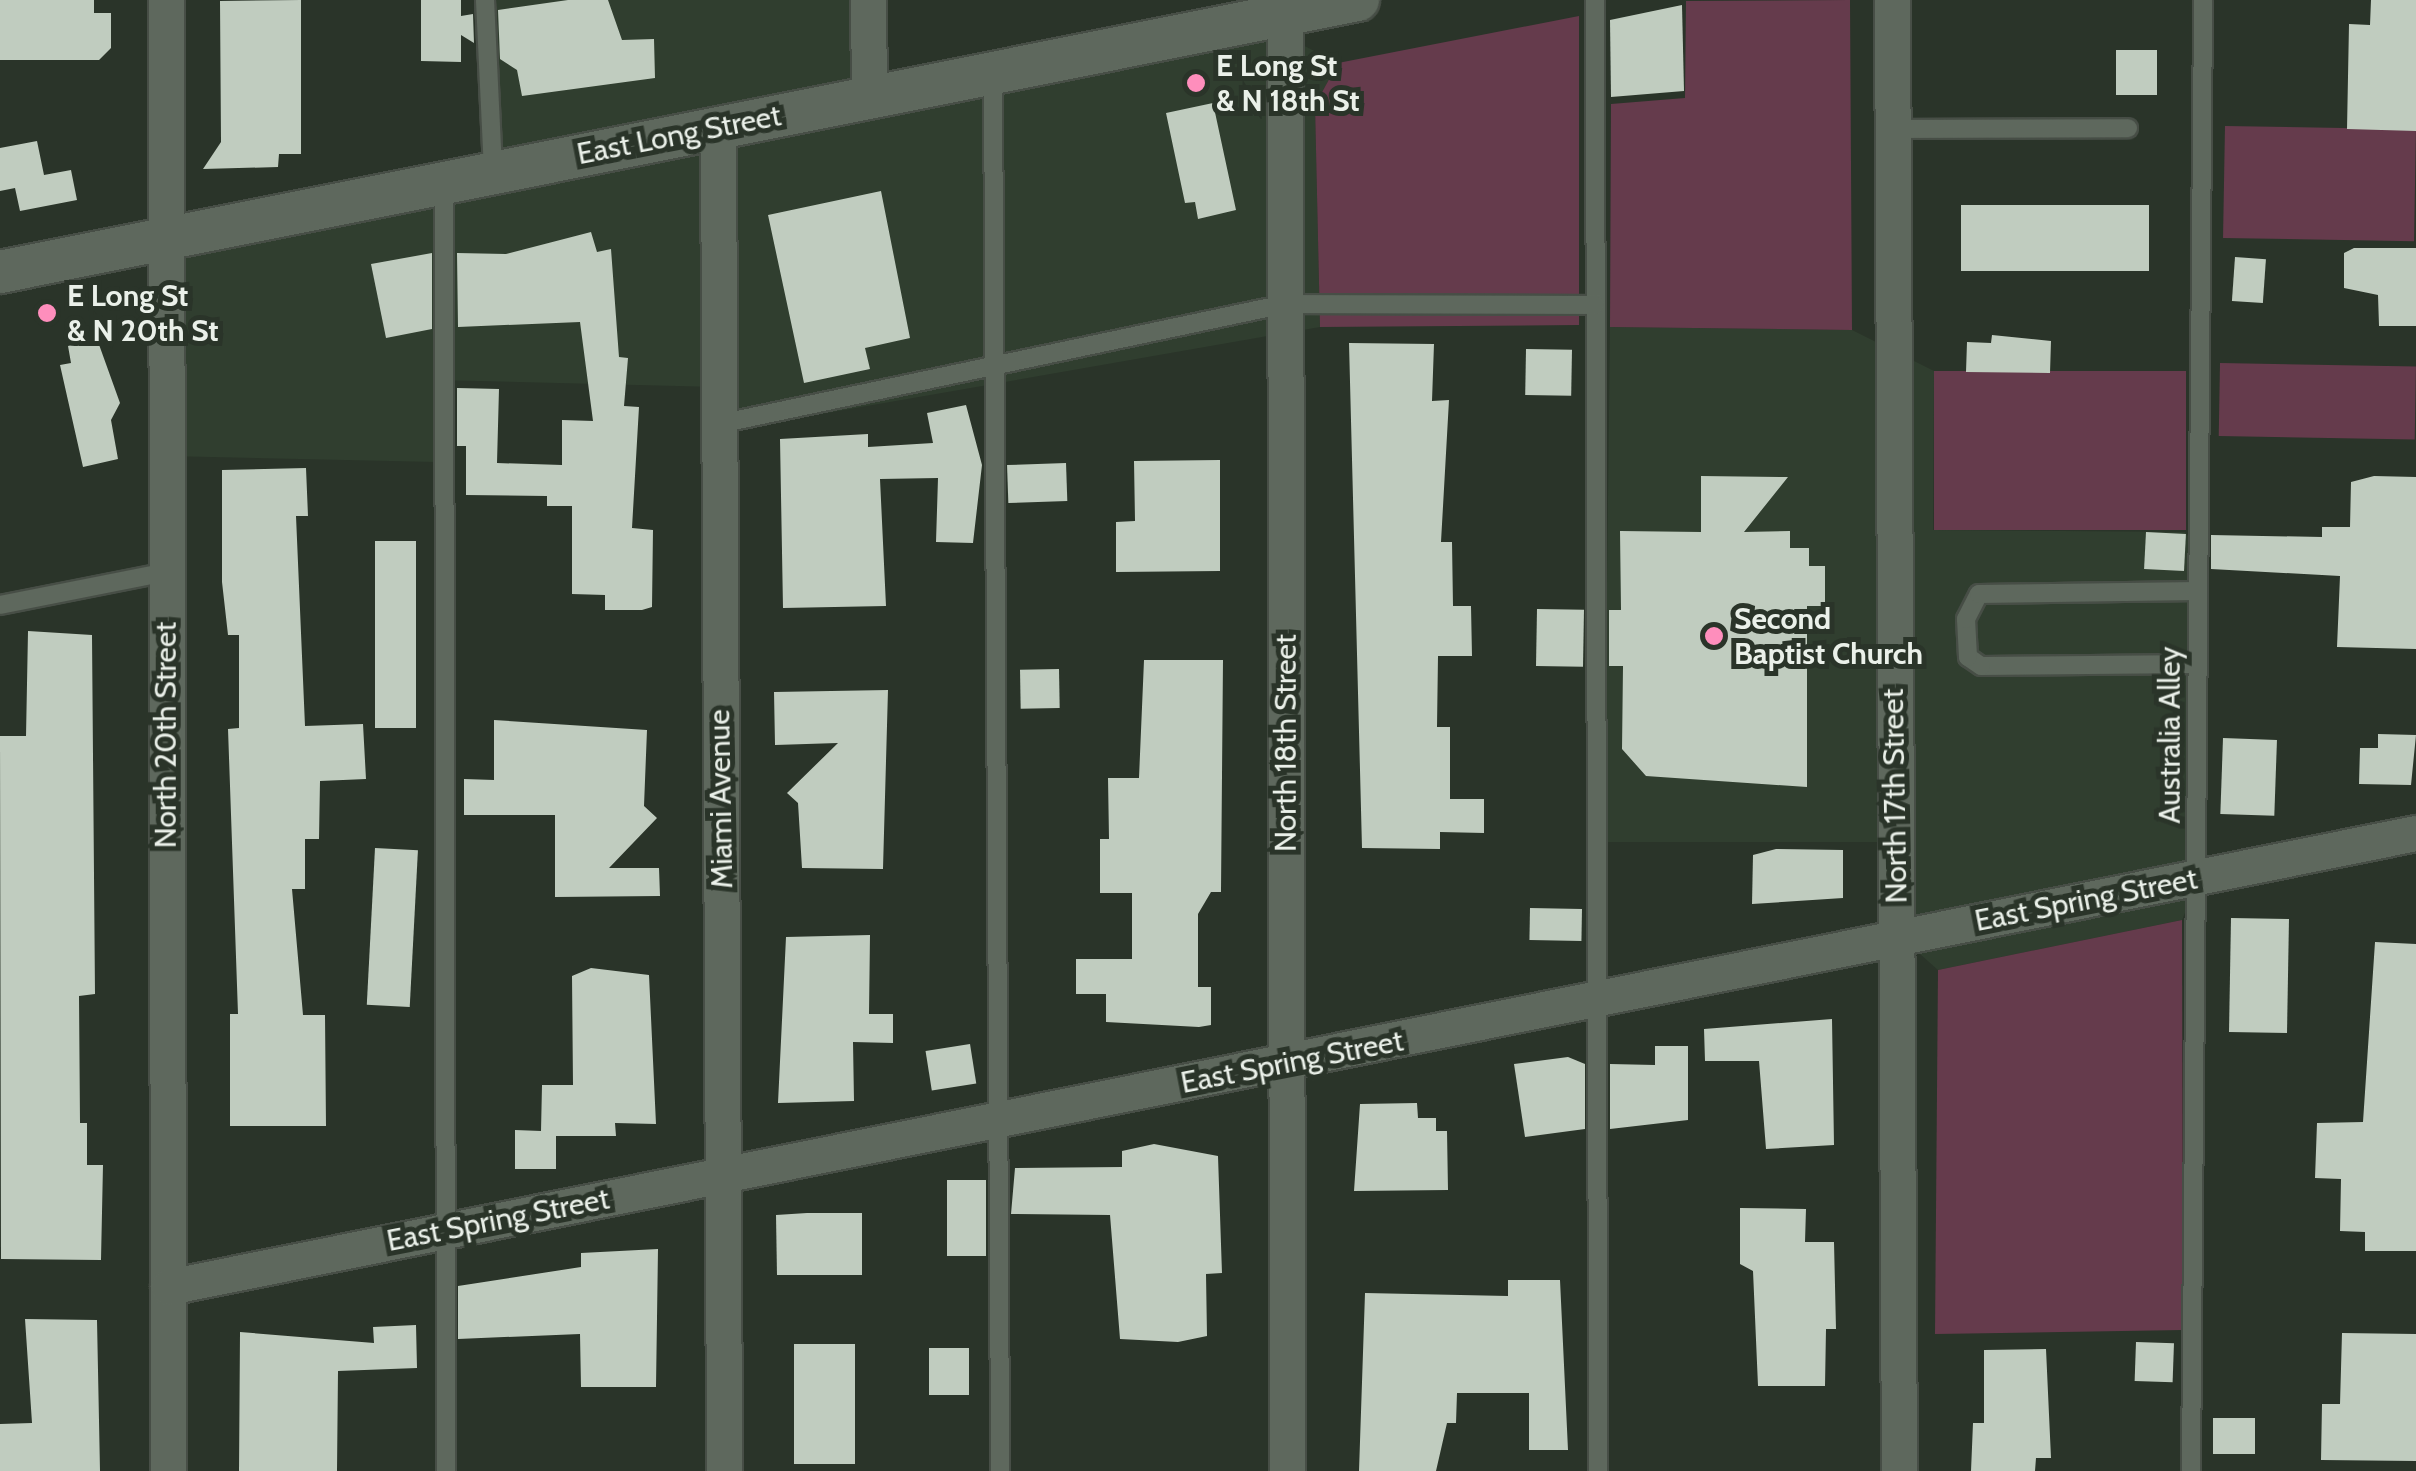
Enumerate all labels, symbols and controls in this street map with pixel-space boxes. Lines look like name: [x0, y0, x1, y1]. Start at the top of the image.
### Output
place label: E Long St & N 18th St: [1216, 48, 1360, 118]
marker: E Long St & N 18th St: [1185, 72, 1207, 94]
street label: East Long Street: [574, 98, 784, 172]
place label: E Long St & N 20th St: [67, 278, 219, 348]
marker: E Long St & N 20th St: [36, 302, 58, 324]
place label: Second Baptist Church: [1734, 601, 1923, 672]
street label: North 20th Street: [148, 622, 184, 848]
marker: Second Baptist Church: [1703, 625, 1725, 647]
street label: North 18th Street: [1268, 634, 1304, 852]
street label: Australia Alley: [2152, 646, 2188, 824]
street label: North 17th Street: [1875, 688, 1915, 904]
street label: Miami Avenue: [701, 709, 741, 889]
street label: East Spring Street: [1972, 861, 2200, 939]
street label: East Spring Street: [1178, 1023, 1406, 1101]
street label: East Spring Street: [384, 1181, 612, 1259]

